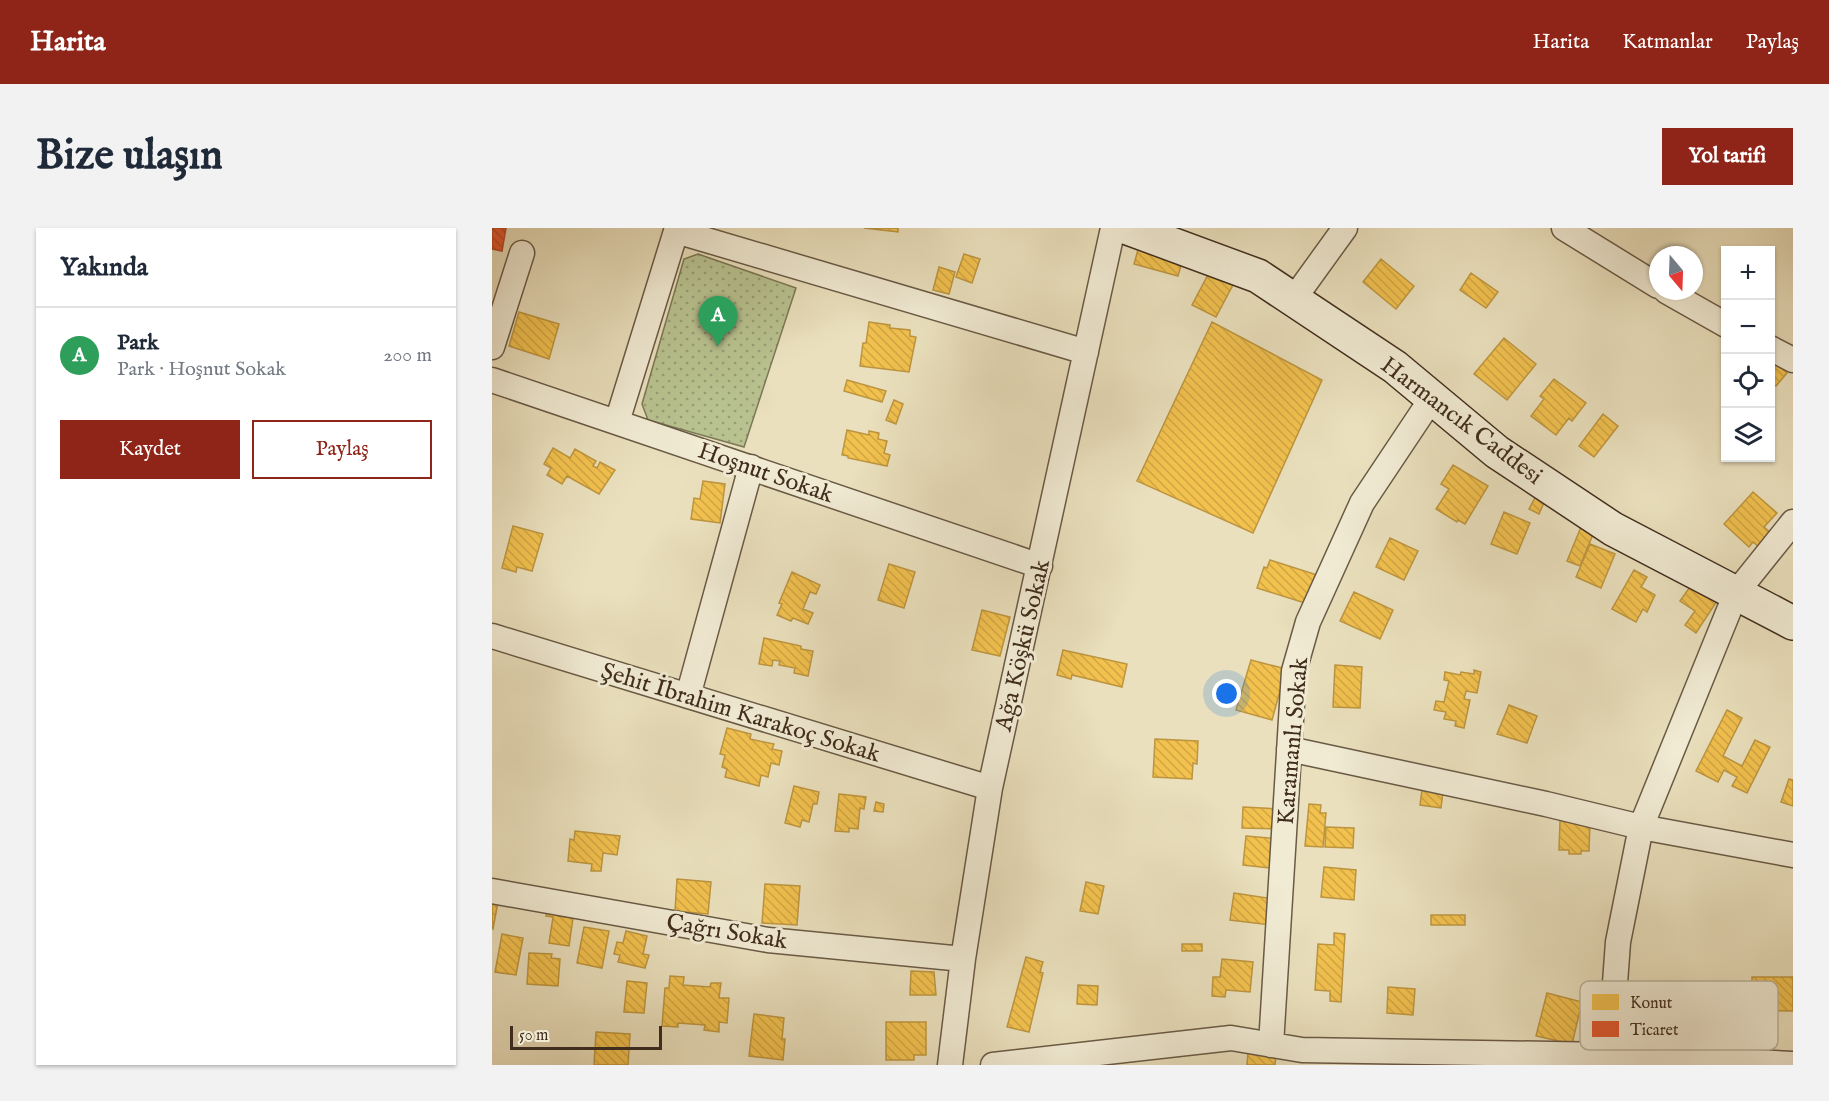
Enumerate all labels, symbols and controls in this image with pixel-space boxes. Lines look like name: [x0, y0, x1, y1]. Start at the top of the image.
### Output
text: Harita: [30, 25, 106, 60]
text: Harita: [1533, 29, 1589, 56]
text: Katmanlar: [1622, 29, 1713, 56]
text: Paylaş: [1746, 29, 1799, 56]
button: Yol tarifi: [1662, 128, 1793, 185]
text: Bize ulaşın: [36, 130, 223, 183]
north arrow: [1649, 246, 1703, 300]
map controls: [1721, 246, 1775, 462]
button: +: [1721, 246, 1775, 300]
text: Yakında: [60, 251, 148, 284]
pin: A: [698, 296, 738, 346]
button: −: [1721, 300, 1775, 354]
text: Park: [117, 329, 159, 357]
text: A: [73, 343, 86, 368]
text: 200 m: [383, 343, 432, 368]
street label: Harmancık Caddesi: [1374, 350, 1548, 492]
button: locate: [1721, 354, 1775, 408]
text: Park · Hoşnut Sokak: [117, 357, 286, 382]
button: layers: [1721, 408, 1775, 462]
button: Kaydet: [60, 420, 240, 479]
button: Paylaş: [252, 420, 432, 479]
street label: Hoşnut Sokak: [694, 436, 838, 511]
street label: Ağa Köşkü Sokak: [988, 556, 1058, 735]
street label: Şehit İbrahim Karakoç Sokak: [597, 656, 884, 771]
street label: Karamanlı Sokak: [1271, 656, 1316, 826]
your location: [1212, 679, 1241, 708]
street label: Çağrı Sokak: [664, 908, 790, 957]
legend: [1580, 981, 1778, 1050]
text: Konut: [1630, 994, 1673, 1014]
text: Ticaret: [1630, 1021, 1679, 1041]
scale bar: [510, 1023, 662, 1050]
text: 50 m: [519, 1026, 548, 1046]

